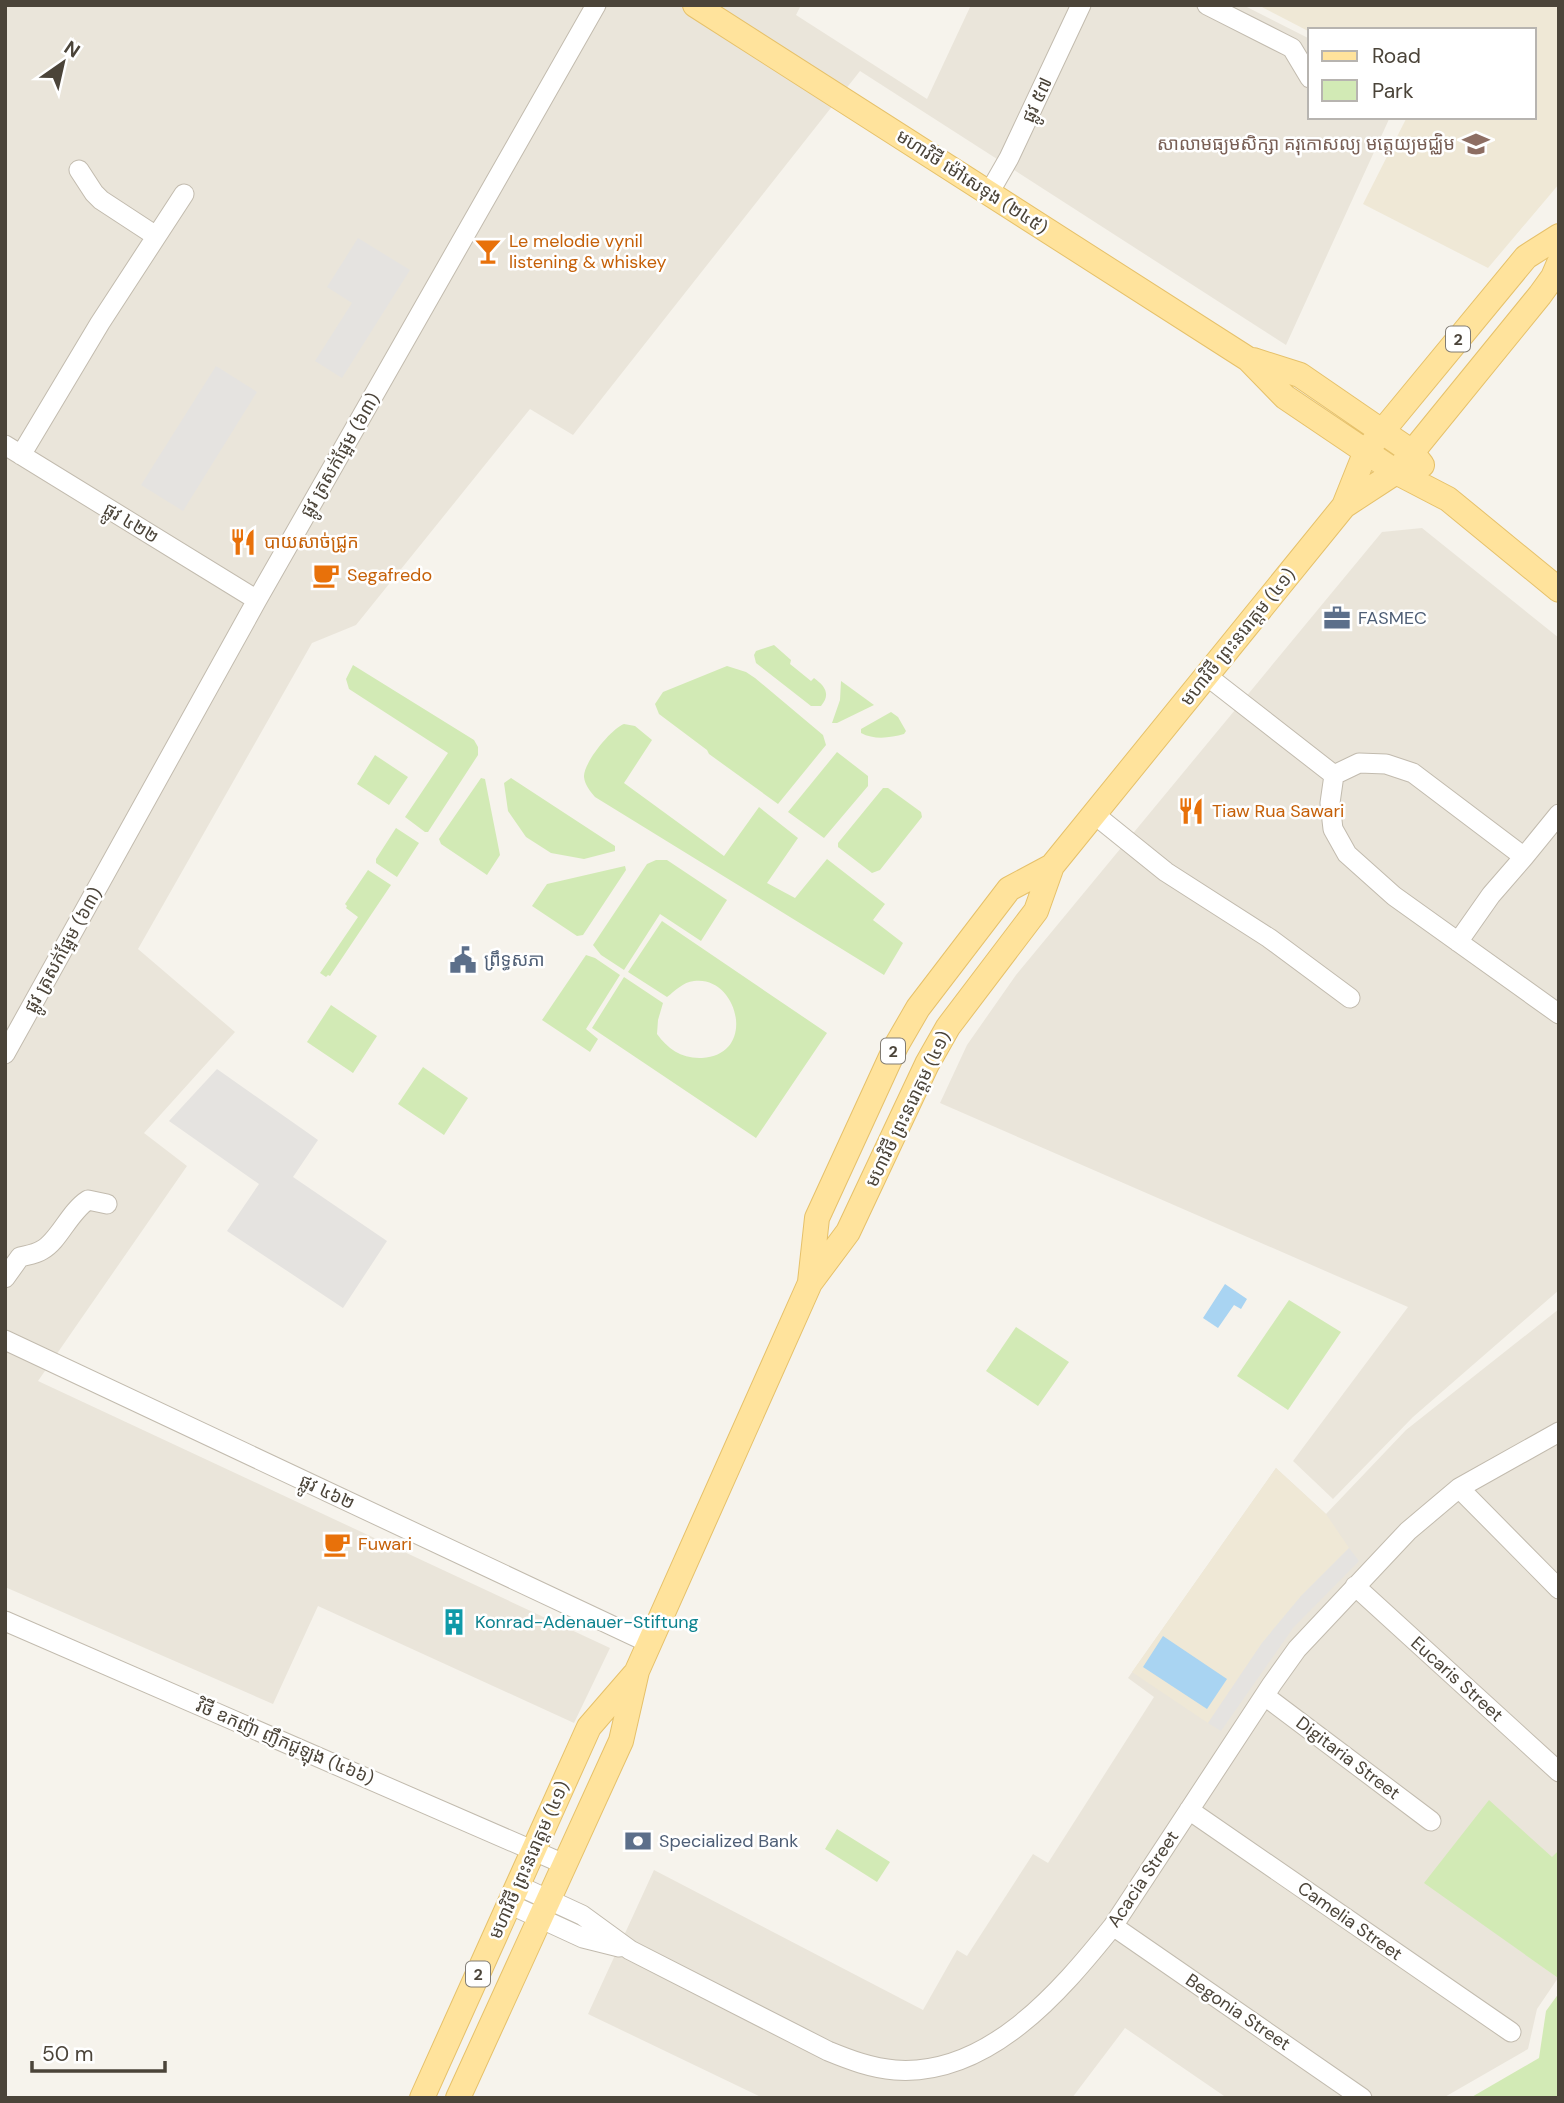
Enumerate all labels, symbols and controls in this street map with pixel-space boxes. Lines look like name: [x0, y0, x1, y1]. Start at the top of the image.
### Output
north arrow: [28, 28, 98, 98]
legend: [1308, 28, 1536, 119]
text: N: [59, 35, 85, 64]
text: Road: [1372, 42, 1421, 70]
street label: ផ្លូវ ៥៧: [1016, 73, 1062, 128]
text: Park: [1372, 77, 1414, 105]
street label: មហាវិថី ម៉ៅសេទុង (២៤៥): [891, 124, 1052, 240]
school or university icon: សាលាមធ្យមសិក្សា គរុកោសល្យ មត្តេយ្យមជ្ឈិម: [1461, 129, 1491, 159]
place label: សាលាមធ្យមសិក្សា គរុកោសល្យ មត្តេយ្យមជ្ឈិម: [1157, 132, 1455, 156]
place label: Le melodie vynil listening & whiskey: [509, 229, 667, 274]
bar icon: Le melodie vynil listening & whiskey: [473, 236, 503, 266]
road number: 2: [1446, 326, 1470, 352]
street label: ផ្លូវ ត្រសក់ផ្អែម (៦៣): [295, 388, 389, 524]
street label: ផ្លូវ ៤២២: [97, 497, 163, 553]
restaurant icon: បាយសាច់ជ្រូក: [228, 527, 258, 557]
place label: បាយសាច់ជ្រូក: [264, 530, 359, 554]
cafe icon: Segafredo: [311, 560, 341, 590]
place label: Segafredo: [347, 563, 432, 587]
street label: មហាវិថី ព្រះនរោត្តម (៤១): [1175, 563, 1301, 711]
office icon: FASMEC: [1322, 603, 1352, 633]
place label: FASMEC: [1358, 606, 1427, 630]
restaurant icon: Tiaw Rua Sawari: [1176, 796, 1206, 826]
place label: Tiaw Rua Sawari: [1212, 799, 1344, 823]
street label: ផ្លូវ ត្រសក់ផ្អែម (៦៣): [19, 883, 111, 1019]
public building icon: ព្រឹទ្ធសភា: [448, 945, 478, 975]
place label: ព្រឹទ្ធសភា: [484, 948, 545, 972]
street label: មហាវិថី ព្រះនរោត្តម (៤១): [860, 1027, 956, 1191]
road number: 2: [881, 1038, 905, 1064]
street label: ផ្លូវ ៤៦២: [294, 1469, 359, 1519]
cafe icon: Fuwari: [322, 1529, 352, 1559]
place label: Fuwari: [358, 1532, 412, 1556]
building icon: Konrad-Adenauer-Stiftung: [439, 1607, 469, 1637]
place label: Konrad-Adenauer-Stiftung: [475, 1610, 699, 1634]
street label: Eucaris Street: [1406, 1631, 1508, 1727]
street label: វិថី ឧកញ៉ា ញឹកជូឡុង (៤៦៦): [190, 1693, 378, 1795]
street label: Digitaria Street: [1291, 1711, 1405, 1805]
street label: មហាវិថី ព្រះនរោត្តម (៤១): [483, 1777, 575, 1943]
bank icon: Specialized Bank: [623, 1826, 653, 1856]
street label: Acacia Street: [1102, 1826, 1184, 1932]
place label: Specialized Bank: [659, 1829, 798, 1853]
street label: Camelia Street: [1293, 1876, 1407, 1966]
road number: 2: [466, 1962, 490, 1986]
street label: Begonia Street: [1181, 1968, 1295, 2056]
scale bar: [32, 2030, 164, 2074]
text: 50 m: [42, 2040, 93, 2068]

